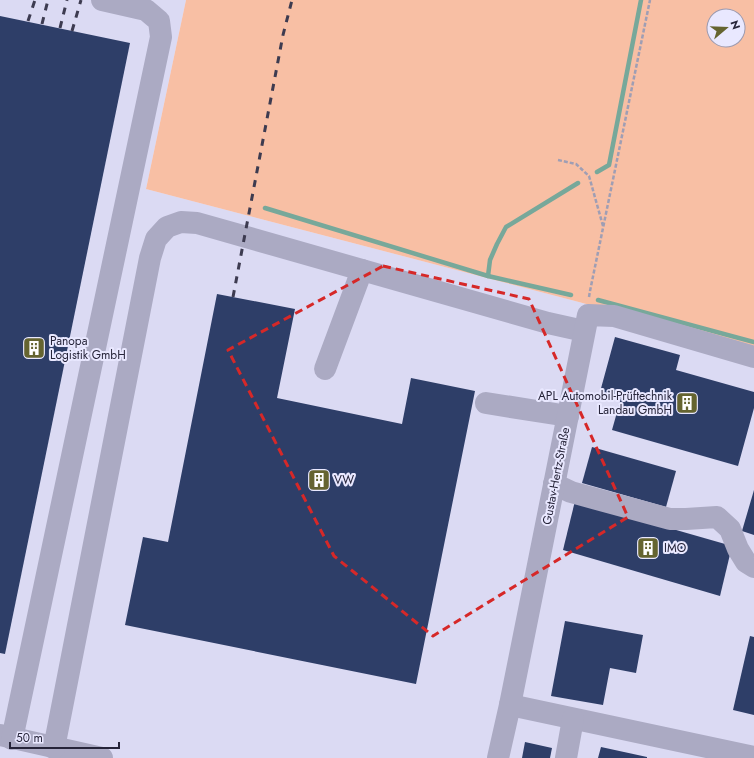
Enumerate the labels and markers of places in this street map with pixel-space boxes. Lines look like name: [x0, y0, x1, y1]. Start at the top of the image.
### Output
place label: Panopa Logistik GmbH: [50, 332, 126, 364]
building icon: Panopa Logistik GmbH: [21, 335, 47, 361]
place label: APL Automobil-Prüftechnik Landau GmbH: [538, 387, 673, 419]
building icon: APL Automobil-Prüftechnik Landau GmbH: [674, 390, 700, 416]
building icon: VW: [306, 467, 332, 493]
place label: VW: [334, 471, 354, 489]
building icon: IMO: [635, 535, 661, 561]
place label: IMO: [664, 539, 686, 557]

